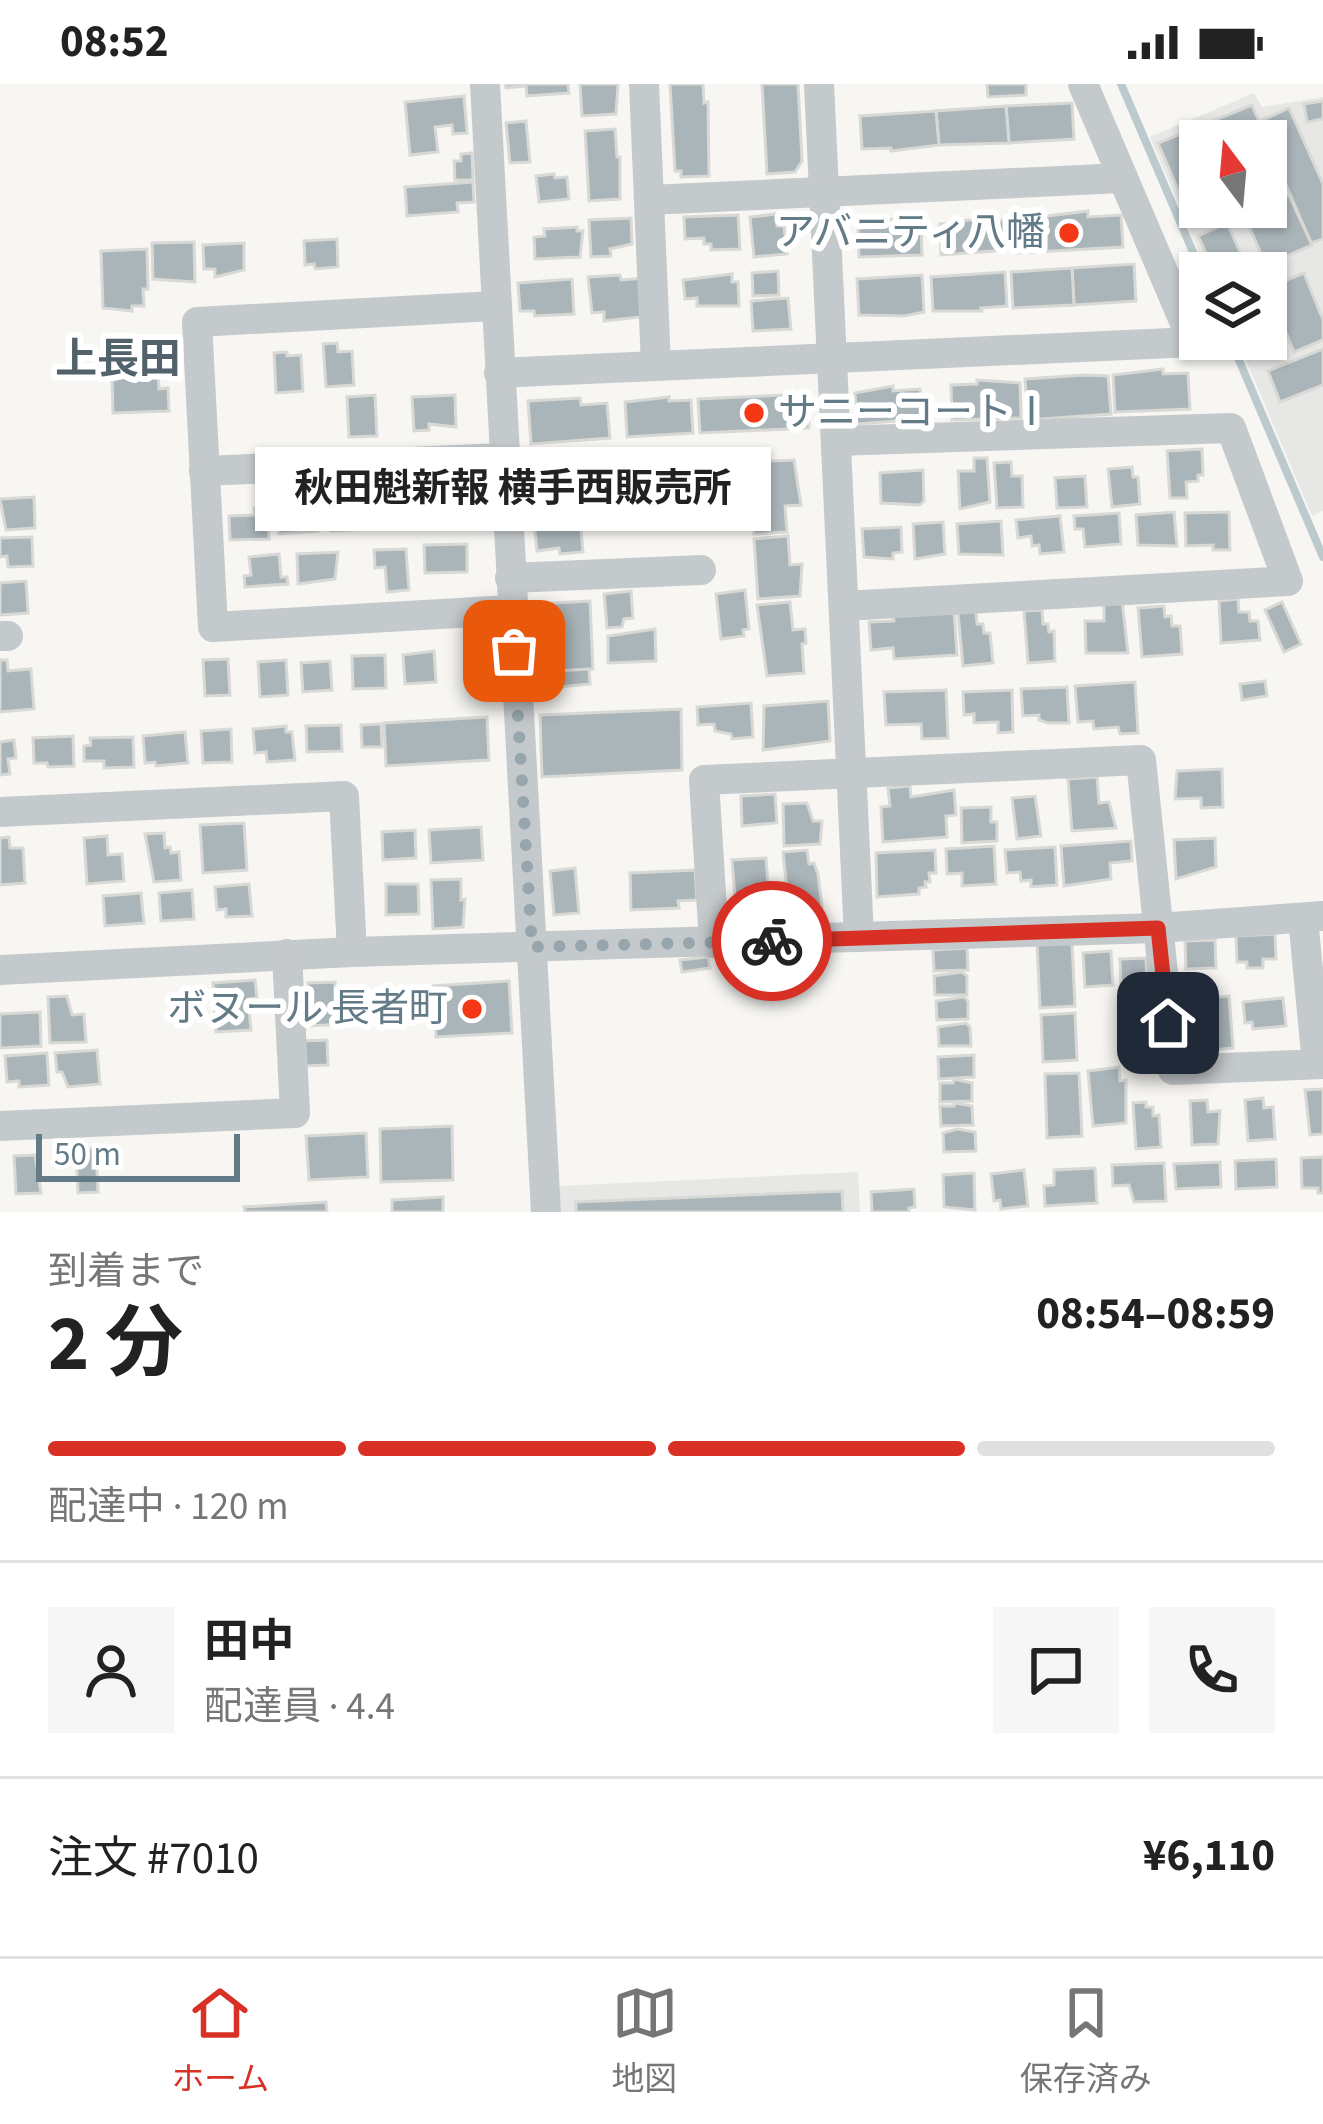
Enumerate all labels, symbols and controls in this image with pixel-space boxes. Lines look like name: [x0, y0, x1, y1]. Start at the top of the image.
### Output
text: 08:52: [60, 10, 169, 74]
north arrow: [1179, 120, 1287, 228]
map controls: [1179, 120, 1287, 360]
place label: アバニティ八幡: [776, 205, 1045, 261]
marker: アバニティ八幡: [1056, 220, 1082, 246]
button: layers: [1179, 252, 1287, 360]
district label: 上長田: [55, 330, 181, 390]
place label: サニーコートⅠ: [778, 385, 1051, 441]
marker: サニーコートⅠ: [741, 400, 767, 426]
callout: 秋田魁新報 横手西販売所: [256, 447, 772, 531]
text: 秋田魁新報 横手西販売所: [295, 461, 731, 517]
pin: [463, 600, 565, 702]
icon: bag: [481, 618, 547, 684]
courier: [712, 881, 832, 1001]
icon: bike: [739, 908, 805, 974]
pin: [1117, 972, 1219, 1074]
place label: ボヌール 長者町: [167, 981, 448, 1037]
icon: home: [1135, 990, 1201, 1056]
marker: ボヌール 長者町: [459, 996, 485, 1022]
scale bar: [36, 1128, 240, 1181]
text: 50 m: [54, 1131, 121, 1178]
text: 到着まで: [48, 1244, 204, 1300]
text: 08:54–08:59: [1036, 1282, 1275, 1346]
text: 2 分: [48, 1289, 183, 1400]
text: 配達中 · 120 m: [48, 1479, 289, 1535]
button: person: [48, 1607, 174, 1733]
button: chat: [993, 1607, 1119, 1733]
button: phone: [1149, 1607, 1275, 1733]
text: 田中: [204, 1610, 294, 1674]
text: 配達員 · 4.4: [204, 1679, 395, 1735]
text: ¥6,110: [1143, 1824, 1275, 1888]
text: 注文 #7010: [48, 1827, 259, 1891]
tab: ホーム: [171, 1980, 269, 2103]
tab: 地図: [612, 1980, 678, 2103]
tab: 保存済み: [1020, 1980, 1152, 2103]

